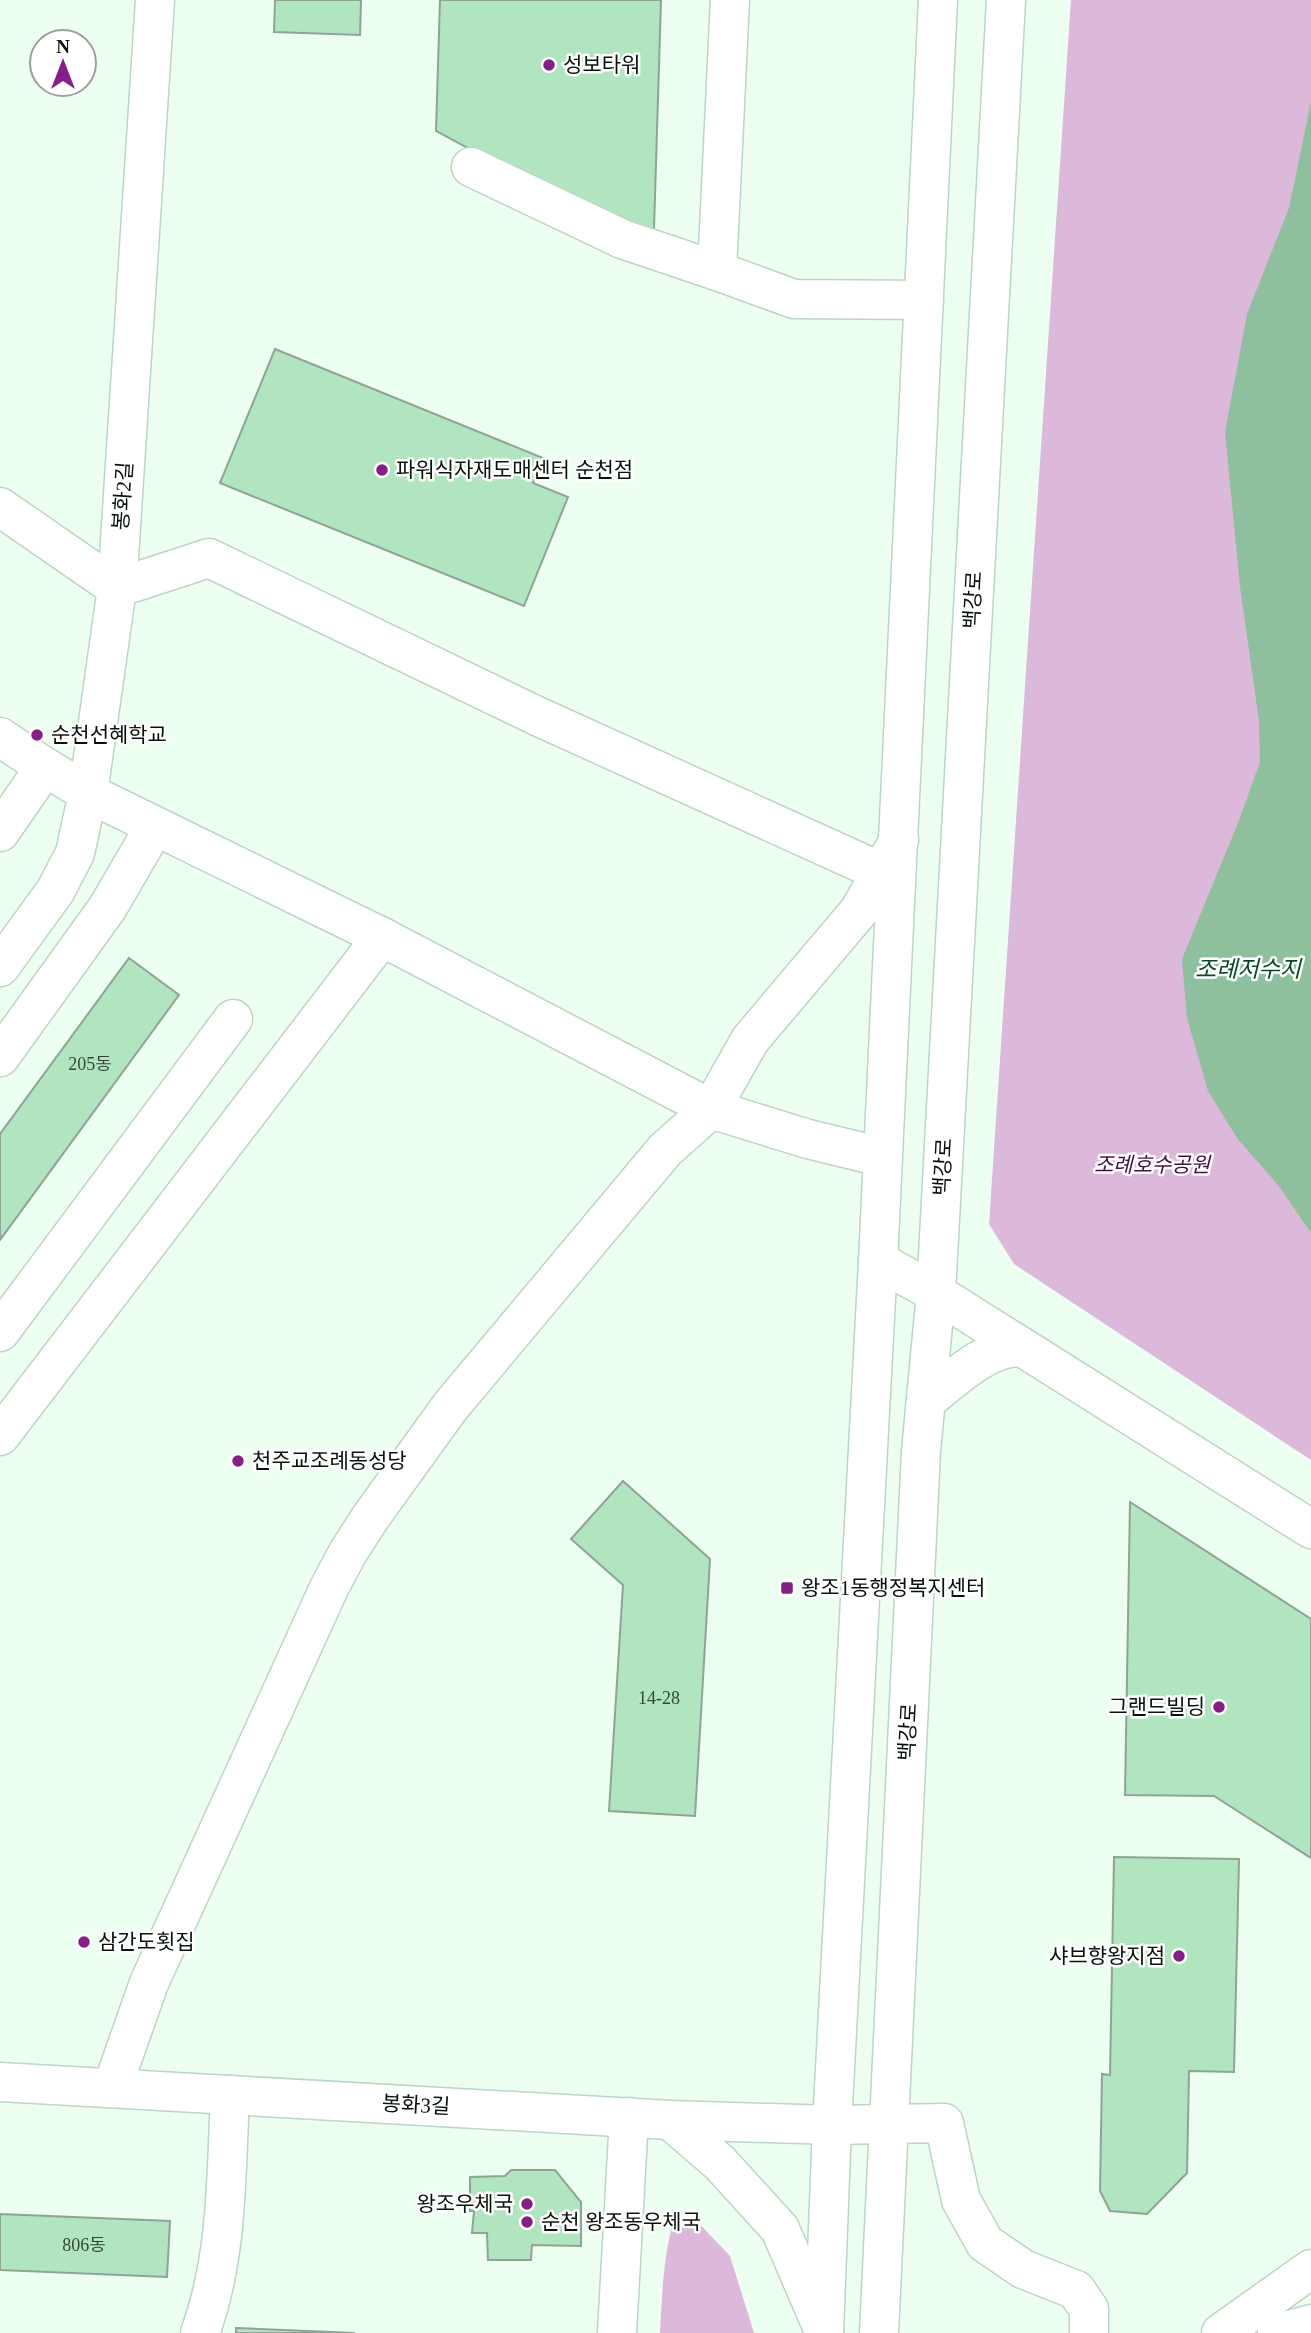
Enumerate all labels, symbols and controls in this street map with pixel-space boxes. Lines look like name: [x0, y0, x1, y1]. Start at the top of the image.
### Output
north arrow: [28, 28, 98, 98]
text: N: [56, 36, 70, 57]
place label: 성보타워: [563, 53, 640, 77]
marker: 성보타워: [541, 57, 557, 73]
place label: 파워식자재도매센터 순천점: [396, 458, 633, 482]
street label: 봉화2길: [109, 461, 137, 531]
marker: 파워식자재도매센터 순천점: [374, 462, 390, 478]
street label: 백강로: [959, 570, 987, 630]
place label: 순천선혜학교: [51, 723, 167, 747]
marker: 순천선혜학교: [29, 727, 45, 743]
water label: 조례저수지: [1195, 957, 1303, 982]
house number: 205동: [68, 1054, 112, 1074]
street label: 백강로: [929, 1137, 957, 1197]
park label: 조례호수공원: [1094, 1153, 1212, 1177]
place label: 천주교조례동성당: [252, 1449, 407, 1473]
marker: 천주교조례동성당: [230, 1453, 246, 1469]
place label: 왕조1동행정복지센터: [801, 1576, 985, 1600]
marker: 왕조1동행정복지센터: [779, 1580, 795, 1596]
house number: 14-28: [638, 1688, 680, 1708]
place label: 그랜드빌딩: [1108, 1695, 1205, 1719]
marker: 그랜드빌딩: [1211, 1699, 1227, 1715]
street label: 백강로: [894, 1702, 922, 1762]
place label: 삼간도횟집: [98, 1930, 195, 1954]
marker: 삼간도횟집: [76, 1934, 92, 1950]
place label: 샤브향왕지점: [1049, 1944, 1165, 1968]
marker: 샤브향왕지점: [1171, 1948, 1187, 1964]
street label: 봉화3길: [381, 2091, 451, 2119]
place label: 왕조우체국: [416, 2192, 513, 2216]
marker: 왕조우체국: [519, 2196, 535, 2212]
place label: 순천 왕조동우체국: [541, 2210, 701, 2234]
marker: 순천 왕조동우체국: [519, 2214, 535, 2230]
house number: 806동: [62, 2235, 106, 2255]

